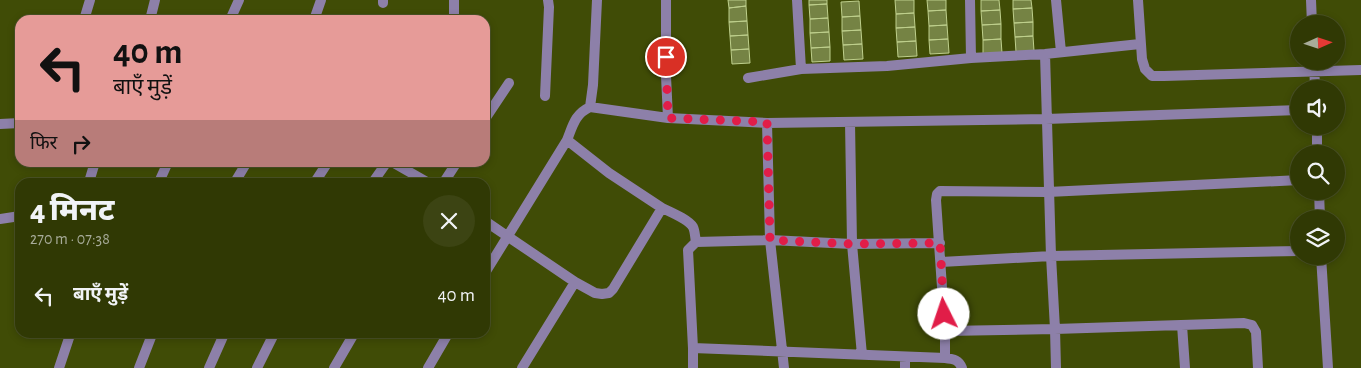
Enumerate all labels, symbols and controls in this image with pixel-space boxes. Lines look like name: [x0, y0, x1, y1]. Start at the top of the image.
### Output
north arrow: [1290, 15, 1345, 70]
map controls: [1290, 15, 1345, 265]
icon: left: [30, 35, 95, 100]
text: 40 m: [113, 35, 182, 70]
pin: [645, 36, 687, 78]
icon: arrive: [652, 43, 680, 71]
text: बाएँ मुड़ें: [113, 76, 172, 98]
button: sound: [1290, 80, 1345, 135]
icon: right: [67, 130, 95, 158]
text: फिर: [30, 134, 57, 153]
button: search: [1290, 145, 1345, 200]
button: close: [423, 195, 475, 247]
text: 4 मिनट: [30, 196, 114, 226]
button: layers: [1290, 210, 1345, 265]
text: 270 m · 07:38: [30, 231, 110, 247]
icon: left: [30, 282, 58, 310]
text: बाएँ मुड़ें: [73, 285, 128, 304]
text: 40 m: [437, 286, 475, 305]
position arrow: [917, 287, 969, 339]

